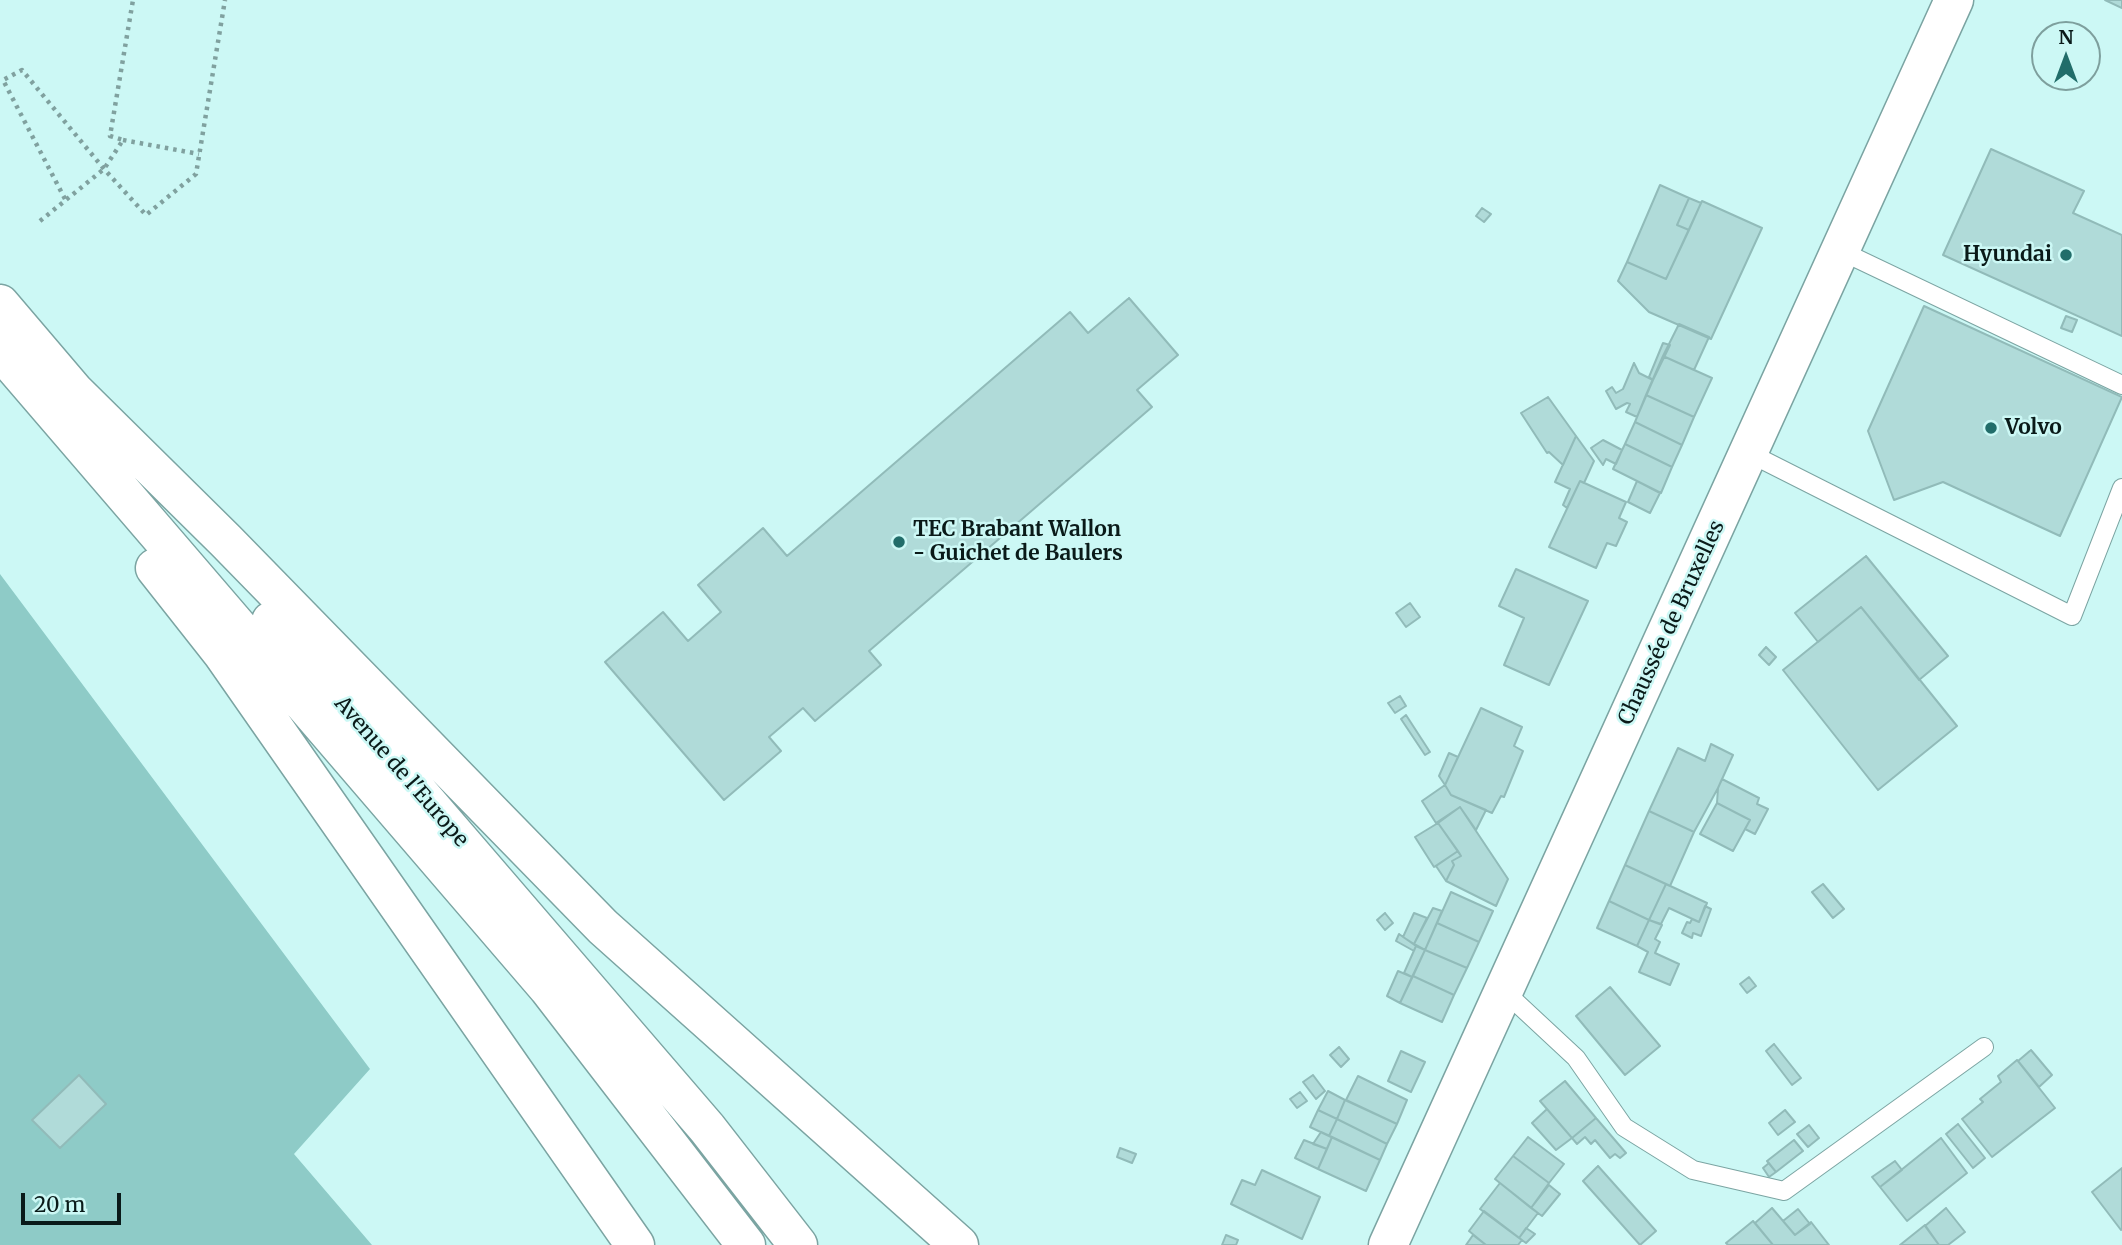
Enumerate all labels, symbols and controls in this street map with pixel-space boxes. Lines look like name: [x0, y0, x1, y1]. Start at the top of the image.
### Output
north arrow: [2031, 21, 2101, 91]
text: N: [2058, 25, 2074, 49]
place label: Hyundai: [1963, 242, 2052, 268]
marker: Hyundai: [2058, 247, 2074, 263]
place label: Volvo: [2005, 415, 2062, 441]
marker: Volvo: [1983, 420, 1999, 436]
place label: TEC Brabant Wallon - Guichet de Baulers: [913, 517, 1123, 567]
street label: Chaussée de Bruxelles: [1614, 517, 1730, 729]
marker: TEC Brabant Wallon - Guichet de Baulers: [891, 534, 907, 550]
street label: Avenue de l'Europe: [329, 692, 473, 852]
scale bar: [24, 1178, 124, 1222]
text: 20 m: [34, 1191, 85, 1218]

